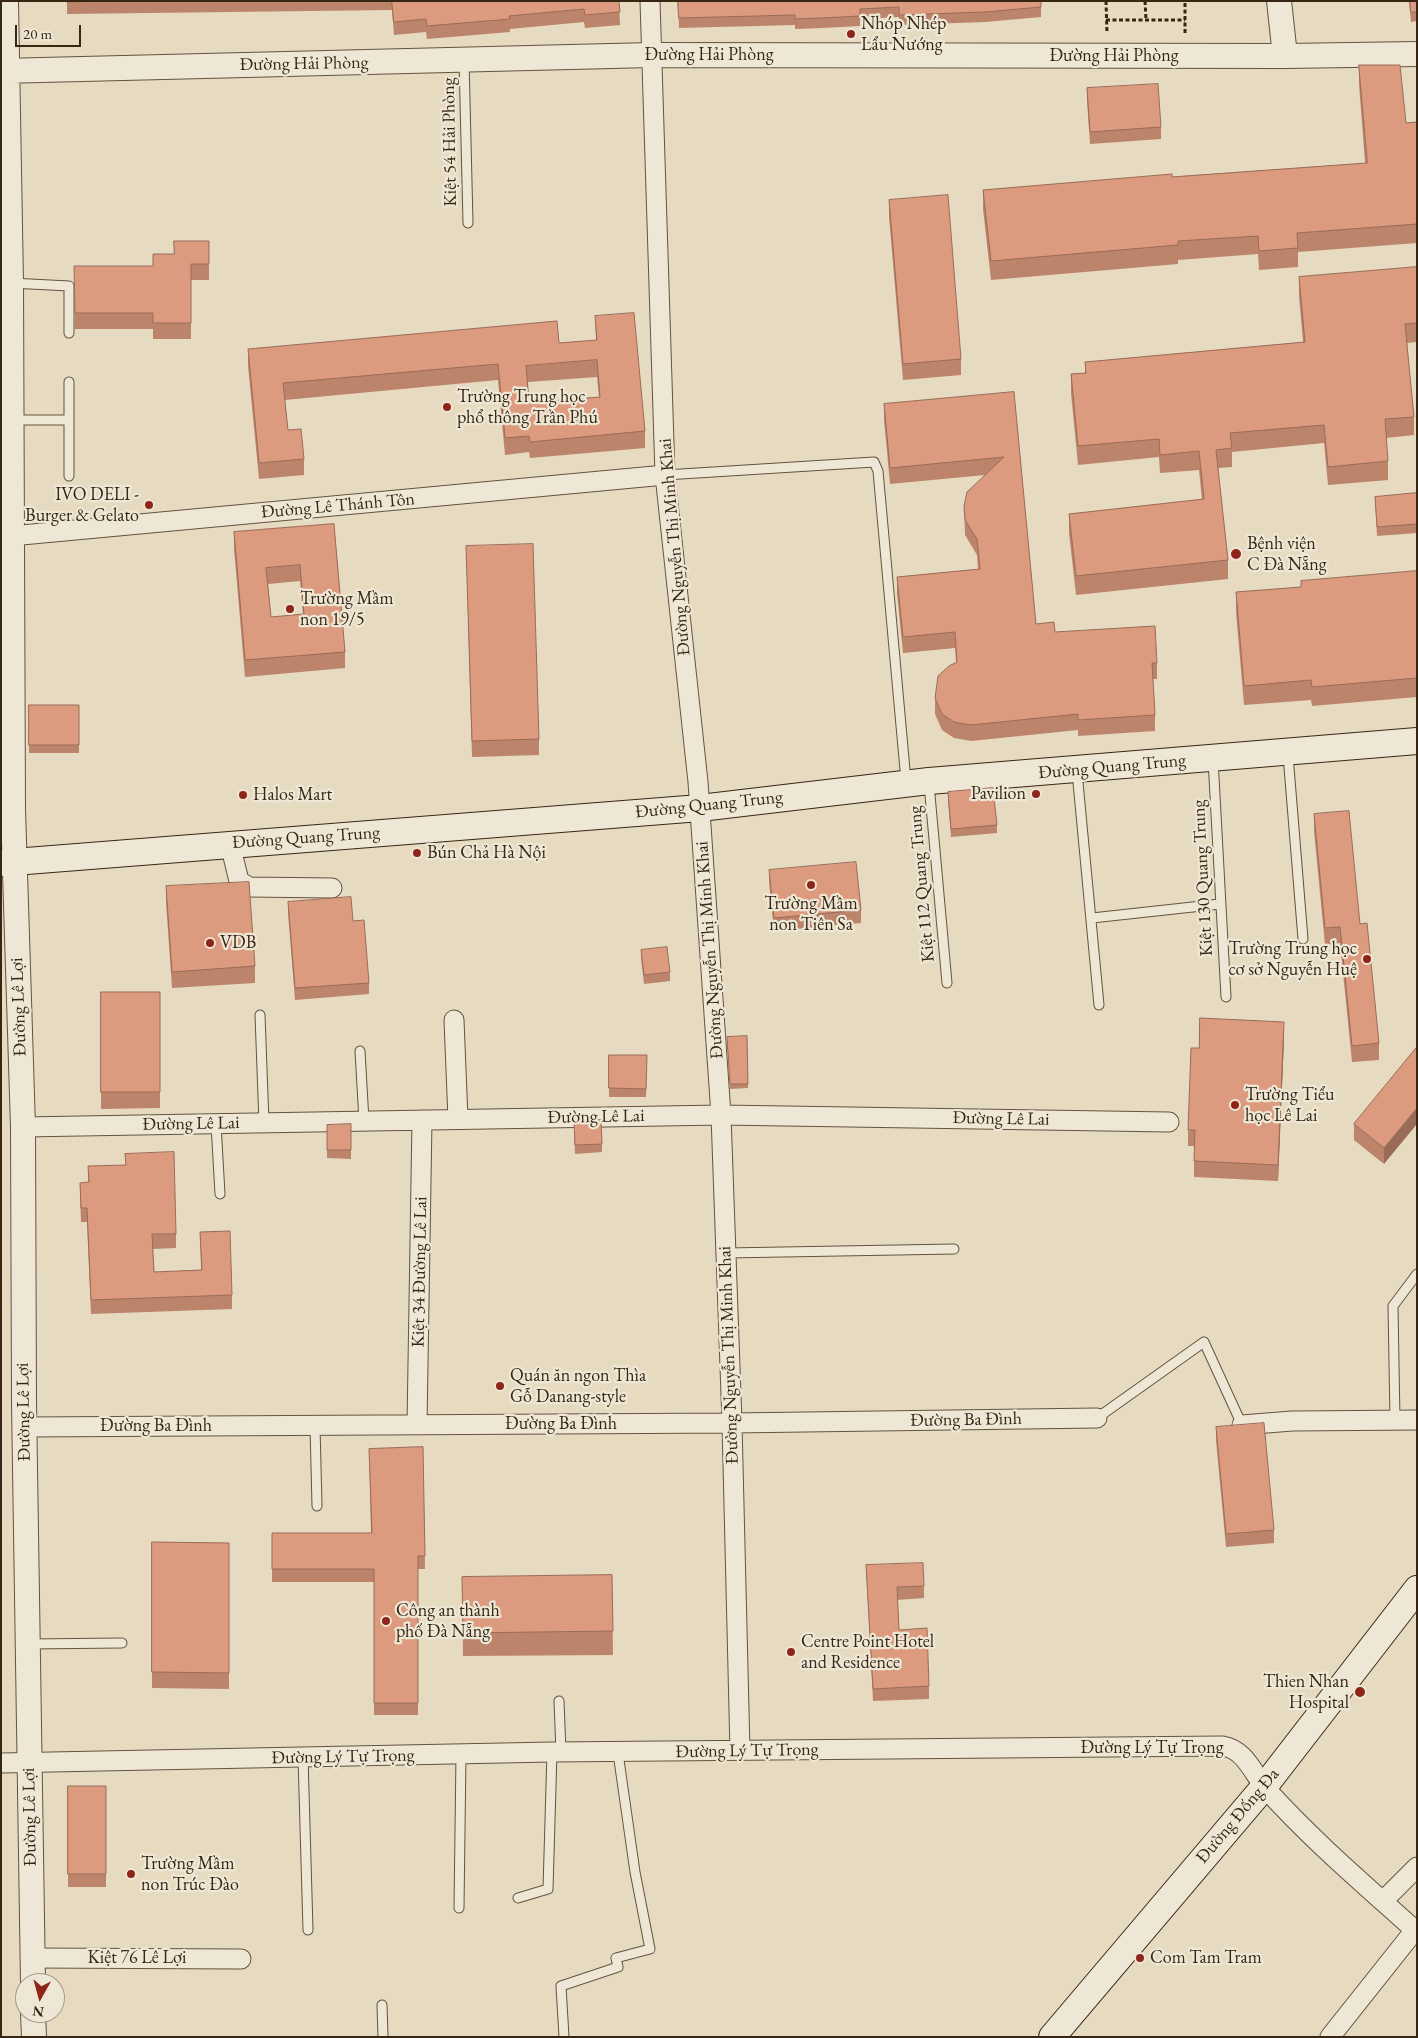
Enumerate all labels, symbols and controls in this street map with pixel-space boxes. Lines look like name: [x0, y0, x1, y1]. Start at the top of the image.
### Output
place label: Nhóp Nhép Lẩu Nướng: [861, 13, 946, 56]
scale bar: [18, 15, 84, 47]
text: 20 m: [23, 24, 52, 43]
marker: Nhóp Nhép Lẩu Nướng: [845, 28, 857, 40]
street label: Đường Hải Phòng: [645, 44, 773, 66]
street label: Đường Hải Phòng: [1050, 45, 1178, 67]
street label: Đường Hải Phòng: [239, 52, 369, 76]
street label: Kiệt 54 Hải Phòng: [438, 77, 462, 207]
place label: Trường Trung học phổ thông Trần Phú: [457, 386, 598, 428]
marker: Trường Trung học phổ thông Trần Phú: [441, 401, 453, 413]
street label: Đường Nguyễn Thị Minh Khai: [655, 437, 695, 657]
place label: IVO DELI - Burger & Gelato: [25, 484, 139, 526]
street label: Đường Lê Thánh Tôn: [260, 489, 416, 523]
marker: IVO DELI - Burger & Gelato: [143, 499, 155, 511]
place label: Bệnh viện C Đà Nẵng: [1247, 533, 1327, 576]
marker: Bệnh viện C Đà Nẵng: [1229, 547, 1243, 561]
place label: Trường Mầm non 19/5: [300, 588, 393, 630]
marker: Trường Mầm non 19/5: [284, 603, 296, 615]
street label: Đường Quang Trung: [1037, 750, 1187, 784]
place label: Pavilion: [971, 783, 1026, 805]
place label: Halos Mart: [253, 784, 332, 806]
street label: Đường Quang Trung: [634, 787, 784, 823]
marker: Pavilion: [1030, 788, 1042, 800]
marker: Halos Mart: [237, 789, 249, 801]
street label: Kiệt 130 Quang Trung: [1188, 799, 1218, 957]
street label: Kiệt 112 Quang Trung: [904, 805, 940, 963]
street label: Đường Quang Trung: [231, 822, 381, 854]
street label: Đường Nguyễn Thị Minh Khai: [692, 840, 728, 1060]
place label: Bún Chả Hà Nội: [427, 842, 546, 864]
marker: Bún Chả Hà Nội: [411, 847, 423, 859]
marker: Trường Mầm non Tiên Sa: [805, 879, 817, 891]
place label: Trường Mầm non Tiên Sa: [764, 893, 858, 936]
place label: VDB: [220, 932, 256, 954]
marker: VDB: [204, 937, 216, 949]
place label: Trường Trung học cơ sở Nguyễn Huệ: [1228, 938, 1357, 981]
marker: Trường Trung học cơ sở Nguyễn Huệ: [1361, 953, 1373, 965]
street label: Đường Lê Lợi: [6, 957, 32, 1057]
place label: Trường Tiểu học Lê Lai: [1245, 1084, 1334, 1126]
marker: Trường Tiểu học Lê Lai: [1229, 1099, 1241, 1111]
street label: Đường Lê Lai: [547, 1105, 645, 1129]
street label: Đường Lê Lai: [952, 1107, 1050, 1131]
street label: Đường Lê Lai: [142, 1112, 240, 1136]
street label: Kiệt 34 Đường Lê Lai: [408, 1196, 432, 1348]
street label: Đường Nguyễn Thị Minh Khai: [714, 1246, 744, 1464]
street label: Đường Lê Lợi: [12, 1362, 36, 1462]
place label: Quán ăn ngon Thìa Gỗ Danang-style: [510, 1365, 646, 1408]
marker: Quán ăn ngon Thìa Gỗ Danang-style: [494, 1380, 506, 1392]
street label: Đường Ba Đình: [910, 1408, 1022, 1432]
street label: Đường Ba Đình: [505, 1413, 617, 1435]
street label: Đường Ba Đình: [100, 1415, 212, 1437]
place label: Công an thành phố Đà Nẵng: [396, 1600, 500, 1642]
marker: Công an thành phố Đà Nẵng: [380, 1615, 392, 1627]
place label: Centre Point Hotel and Residence: [801, 1631, 934, 1674]
marker: Centre Point Hotel and Residence: [785, 1646, 797, 1658]
place label: Thien Nhan Hospital: [1263, 1671, 1349, 1714]
marker: Thien Nhan Hospital: [1353, 1685, 1367, 1699]
street label: Đường Lý Tự Trọng: [1080, 1737, 1224, 1759]
street label: Đường Lý Tự Trọng: [675, 1739, 819, 1763]
street label: Đường Lý Tự Trọng: [271, 1745, 415, 1769]
street label: Đường Đống Đa: [1192, 1764, 1284, 1868]
street label: Đường Lê Lợi: [18, 1767, 42, 1867]
place label: Trường Mầm non Trúc Đào: [141, 1853, 239, 1896]
marker: Trường Mầm non Trúc Đào: [125, 1868, 137, 1880]
street label: Kiệt 76 Lê Lợi: [88, 1947, 186, 1969]
place label: Com Tam Tram: [1150, 1947, 1262, 1969]
marker: Com Tam Tram: [1134, 1952, 1146, 1964]
north arrow: [15, 1973, 65, 2023]
text: N: [32, 2002, 45, 2022]

